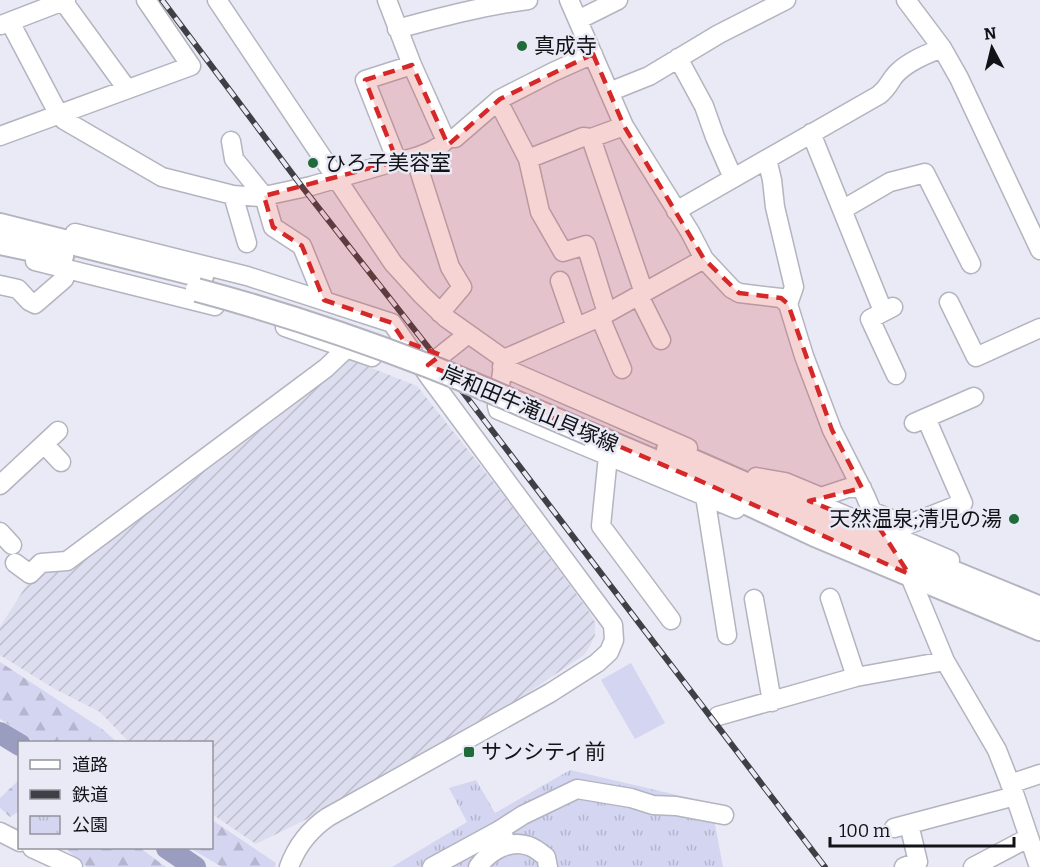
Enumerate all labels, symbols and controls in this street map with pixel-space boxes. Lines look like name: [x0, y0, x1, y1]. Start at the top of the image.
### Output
north arrow: [962, 18, 1022, 78]
text: N: [983, 23, 998, 44]
place label: 真成寺: [534, 33, 597, 59]
marker: 真成寺: [515, 39, 529, 53]
place label: ひろ子美容室: [325, 150, 451, 176]
marker: ひろ子美容室: [306, 156, 320, 170]
street label: 岸和田牛滝山貝塚線: [438, 360, 622, 458]
place label: 天然温泉;清児の湯: [829, 506, 1002, 532]
marker: 天然温泉;清児の湯: [1007, 512, 1021, 526]
place label: サンシティ前: [481, 739, 606, 765]
legend: [18, 741, 213, 849]
marker: サンシティ前: [462, 745, 476, 759]
text: 道路: [72, 754, 108, 776]
text: 鉄道: [72, 784, 108, 806]
scale bar: [830, 810, 1014, 848]
text: 公園: [72, 814, 108, 836]
text: 100 m: [839, 820, 890, 842]

